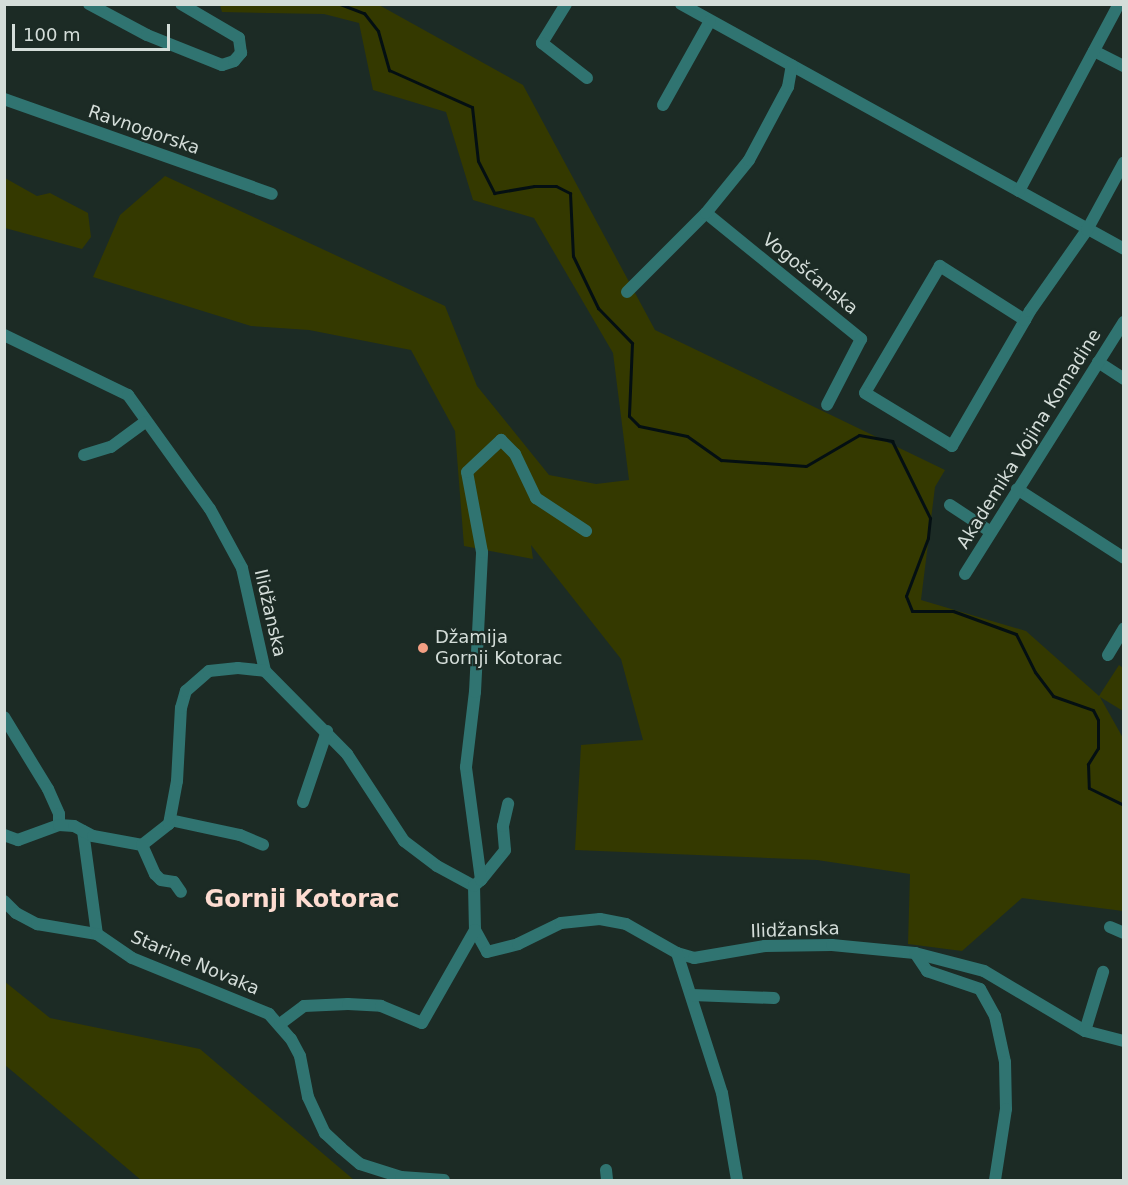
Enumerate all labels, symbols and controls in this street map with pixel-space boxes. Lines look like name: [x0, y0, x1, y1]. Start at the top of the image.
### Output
scale bar: [15, 12, 172, 50]
text: 100 m: [23, 24, 81, 45]
street label: Ravnogorska: [85, 101, 203, 159]
street label: Vogošćanska: [758, 229, 862, 319]
street label: Akademika Vojina Komadine: [952, 325, 1106, 553]
street label: Ilidžanska: [249, 567, 291, 659]
place label: Džamija Gornji Kotorac: [435, 627, 562, 670]
marker: Džamija Gornji Kotorac: [416, 641, 430, 655]
district label: Gornji Kotorac: [205, 886, 399, 914]
street label: Ilidžanska: [750, 918, 840, 942]
street label: Starine Novaka: [128, 926, 262, 1000]

